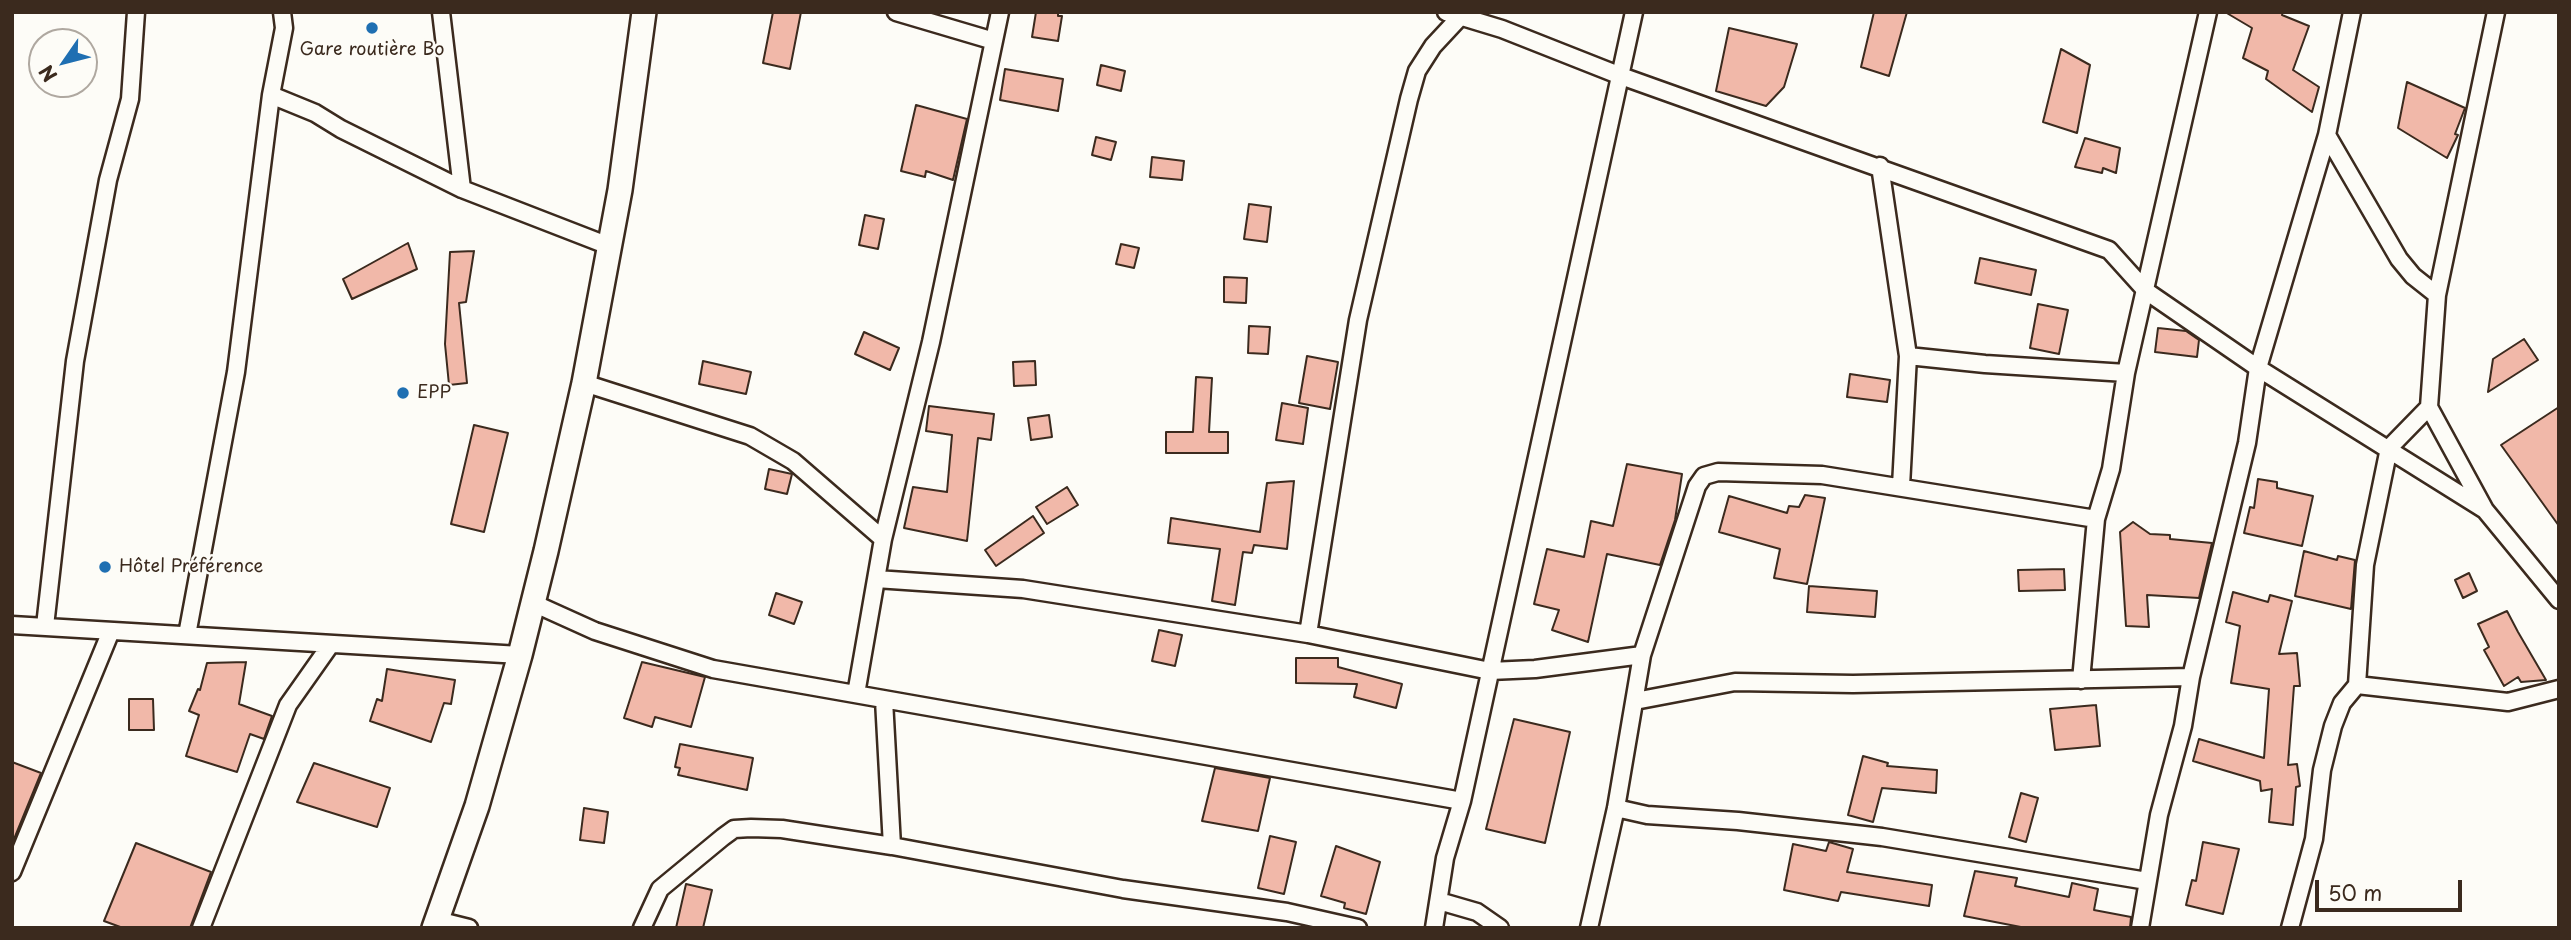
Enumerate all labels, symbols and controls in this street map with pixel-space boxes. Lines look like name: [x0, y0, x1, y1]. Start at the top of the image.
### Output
marker: Gare routière Bo: [364, 20, 380, 36]
north arrow: [28, 28, 98, 98]
place label: Gare routière Bo: [300, 39, 444, 61]
text: N: [32, 60, 63, 88]
place label: EPP: [417, 382, 451, 404]
marker: EPP: [395, 385, 411, 401]
place label: Hôtel Préférence: [119, 556, 263, 578]
marker: Hôtel Préférence: [97, 559, 113, 575]
scale bar: [2319, 866, 2466, 910]
text: 50 m: [2328, 876, 2382, 908]

